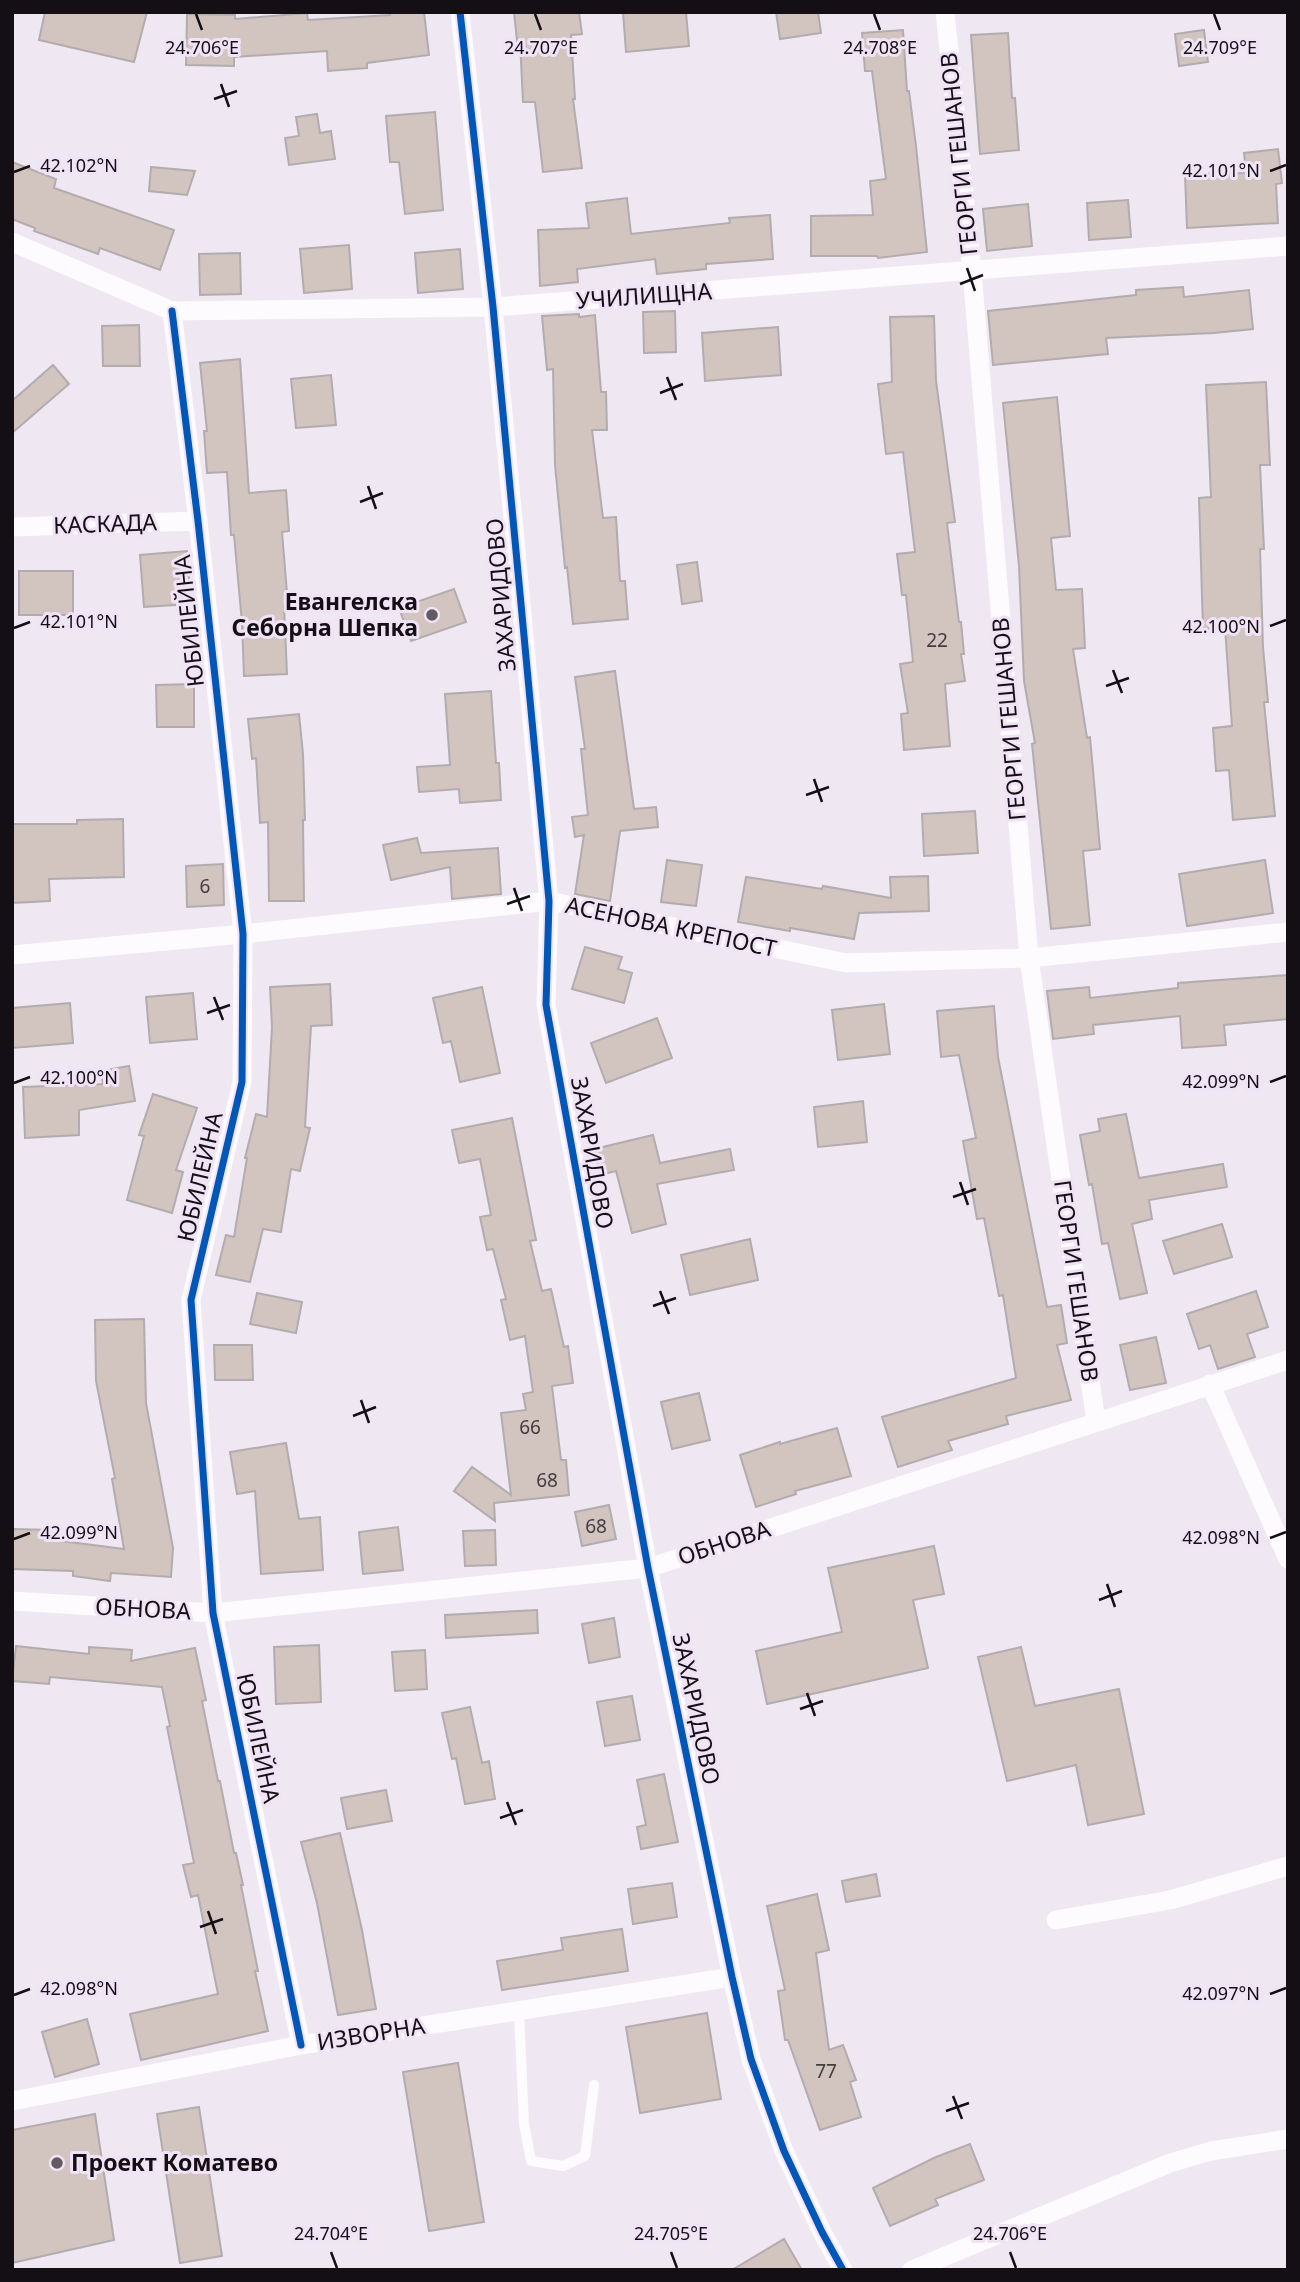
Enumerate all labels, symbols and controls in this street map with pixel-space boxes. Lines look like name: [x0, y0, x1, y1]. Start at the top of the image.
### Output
text: 24.706°E: [165, 35, 239, 59]
text: 24.707°E: [504, 35, 578, 59]
text: 24.708°E: [843, 35, 917, 59]
text: 24.709°E: [1183, 35, 1257, 59]
street label: ГЕОРГИ ГЕШАНОВ: [931, 51, 985, 257]
text: 42.102°N: [40, 153, 118, 177]
text: 42.101°N: [1182, 158, 1260, 182]
street label: УЧИЛИЩНА: [575, 274, 713, 316]
street label: КАСКАДА: [53, 505, 158, 541]
street label: ЗАХАРИДОВО: [477, 517, 523, 673]
street label: ЮБИЛЕЙНА: [165, 553, 211, 689]
place label: Евангелска Себорна Шепка: [231, 585, 418, 643]
marker: Евангелска Себорна Шепка: [424, 607, 440, 623]
text: 42.101°N: [40, 609, 118, 633]
text: 42.100°N: [1182, 614, 1260, 638]
street label: ГЕОРГИ ГЕШАНОВ: [983, 616, 1033, 822]
house number: 22: [926, 627, 948, 653]
house number: 6: [200, 873, 210, 899]
street label: АСЕНОВА КРЕПОСТ: [563, 888, 780, 964]
text: 42.100°N: [40, 1065, 118, 1089]
text: 42.099°N: [1182, 1069, 1260, 1093]
street label: ЗАХАРИДОВО: [564, 1074, 622, 1232]
street label: ЮБИЛЕЙНА: [169, 1108, 230, 1245]
street label: ГЕОРГИ ГЕШАНОВ: [1047, 1178, 1107, 1384]
house number: 66: [519, 1414, 541, 1440]
house number: 68: [536, 1467, 558, 1493]
street label: ОБНОВА: [673, 1512, 775, 1572]
house number: 68: [585, 1513, 607, 1539]
text: 42.099°N: [40, 1520, 118, 1544]
text: 42.098°N: [1182, 1525, 1260, 1549]
street label: ОБНОВА: [94, 1590, 192, 1627]
street label: ЗАХАРИДОВО: [665, 1630, 729, 1788]
street label: ЮБИЛЕЙНА: [230, 1670, 288, 1806]
text: 42.098°N: [40, 1976, 118, 2000]
text: 42.097°N: [1182, 1981, 1260, 2005]
street label: ИЗВОРНА: [315, 2009, 427, 2057]
house number: 77: [815, 2058, 837, 2084]
place label: Проект Коматево: [71, 2146, 278, 2178]
marker: Проект Коматево: [49, 2155, 65, 2171]
text: 24.704°E: [294, 2221, 368, 2245]
text: 24.705°E: [634, 2221, 708, 2245]
text: 24.706°E: [973, 2221, 1047, 2245]

